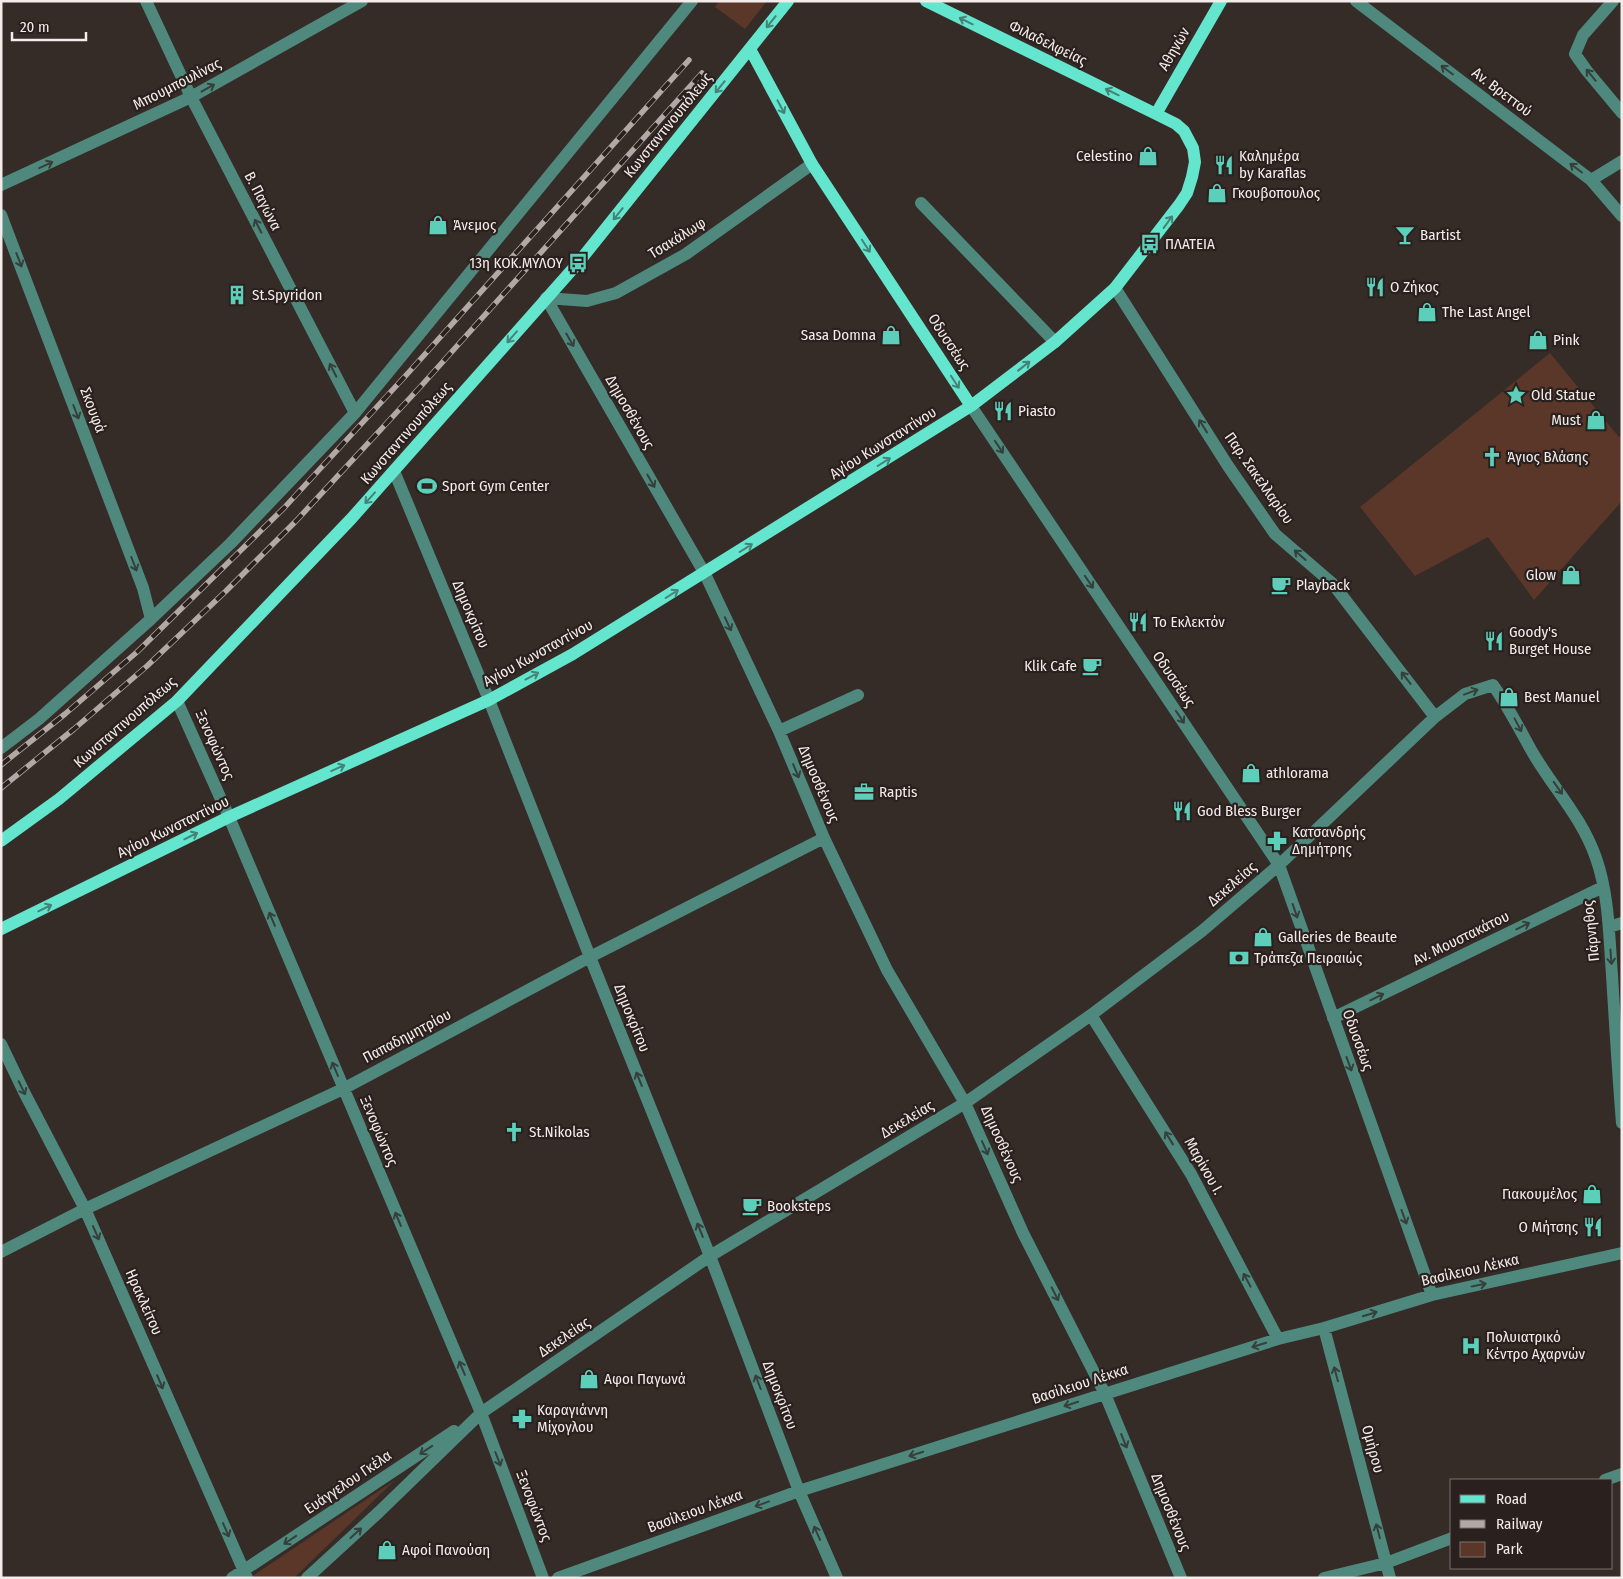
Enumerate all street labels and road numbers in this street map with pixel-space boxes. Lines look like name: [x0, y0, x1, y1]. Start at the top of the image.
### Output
street label: Φιλαδελφείας: [1006, 16, 1090, 70]
street label: Αθηνών: [1154, 24, 1194, 74]
street label: Μπουμπουλίνας: [130, 54, 225, 114]
street label: Αν. Βρεττού: [1468, 64, 1536, 120]
street label: Κωνσταντινουπόλεως: [620, 68, 716, 181]
street label: Β. Παγώνα: [241, 169, 285, 233]
street label: Τσακάλωφ: [645, 213, 709, 263]
street label: Οδυσσέως: [924, 310, 974, 374]
street label: Δημοσθένους: [602, 372, 659, 453]
street label: Κωνσταντινουπόλεως: [357, 378, 456, 488]
street label: Σκουφά: [76, 385, 110, 435]
street label: Αγίου Κωνσταντίνου: [826, 403, 940, 483]
street label: Παρ. Σακελλαρίου: [1221, 429, 1297, 527]
street label: Δημοκρίτου: [449, 577, 493, 651]
street label: Αγίου Κωνσταντίνου: [480, 615, 596, 691]
street label: Οδυσσέως: [1149, 648, 1200, 711]
street label: Κωνσταντινουπόλεως: [70, 672, 180, 771]
street label: Ξενοφώντος: [192, 707, 239, 783]
street label: Δημοσθένους: [795, 743, 844, 826]
street label: Αγίου Κωνσταντίνου: [114, 792, 232, 862]
street label: Δεκελείας: [1204, 857, 1261, 910]
street label: Πάρνηθος: [1579, 899, 1603, 962]
street label: Αν. Μουστακάτου: [1410, 907, 1512, 969]
street label: Δημοκρίτου: [610, 981, 654, 1055]
street label: Παπαδημητρίου: [360, 1005, 454, 1067]
street label: Οδυσσέως: [1339, 1007, 1378, 1074]
street label: Ξενοφώντος: [356, 1093, 402, 1169]
street label: Δεκελείας: [877, 1096, 937, 1142]
street label: Δημοσθένους: [977, 1103, 1027, 1186]
street label: Μαρίνου Ι.: [1180, 1134, 1228, 1198]
street label: Βασίλειου Λέκκα: [1419, 1250, 1521, 1290]
street label: Ηρακλείτου: [121, 1266, 167, 1338]
street label: Δεκελείας: [535, 1313, 594, 1361]
street label: Δημοκρίτου: [759, 1358, 801, 1432]
street label: Βασίλειου Λέκκα: [1030, 1360, 1130, 1408]
street label: Ομήρου: [1358, 1423, 1388, 1475]
street label: Ευάγγελου Γκέλα: [301, 1446, 395, 1518]
street label: Ξενοφώντος: [512, 1468, 556, 1545]
street label: Δημοσθένους: [1147, 1471, 1195, 1554]
street label: Βασίλειου Λέκκα: [645, 1485, 745, 1537]

